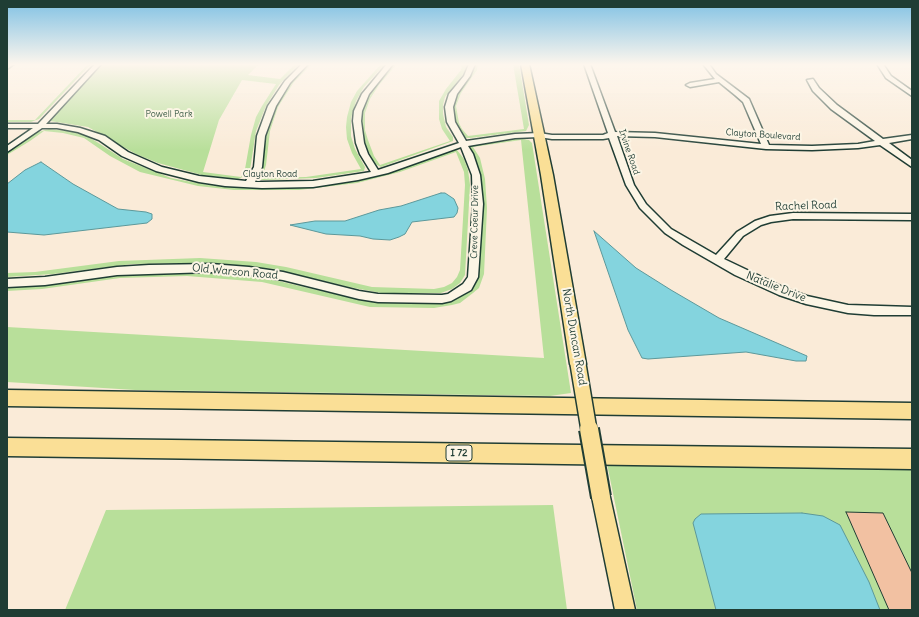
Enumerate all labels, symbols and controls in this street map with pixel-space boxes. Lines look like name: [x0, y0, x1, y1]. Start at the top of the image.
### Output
park label: Powell Park: [146, 109, 192, 119]
street label: Clayton Boulevard: [725, 127, 801, 143]
street label: Irvine Road: [616, 128, 642, 176]
street label: Clayton Road: [243, 169, 297, 179]
street label: Creve Coeur Drive: [469, 185, 481, 259]
street label: Rachel Road: [775, 198, 837, 214]
street label: Old Warson Road: [191, 262, 279, 282]
street label: Natalie Drive: [744, 269, 808, 305]
street label: North Duncan Road: [559, 288, 589, 386]
road number: I 72: [446, 445, 472, 461]

